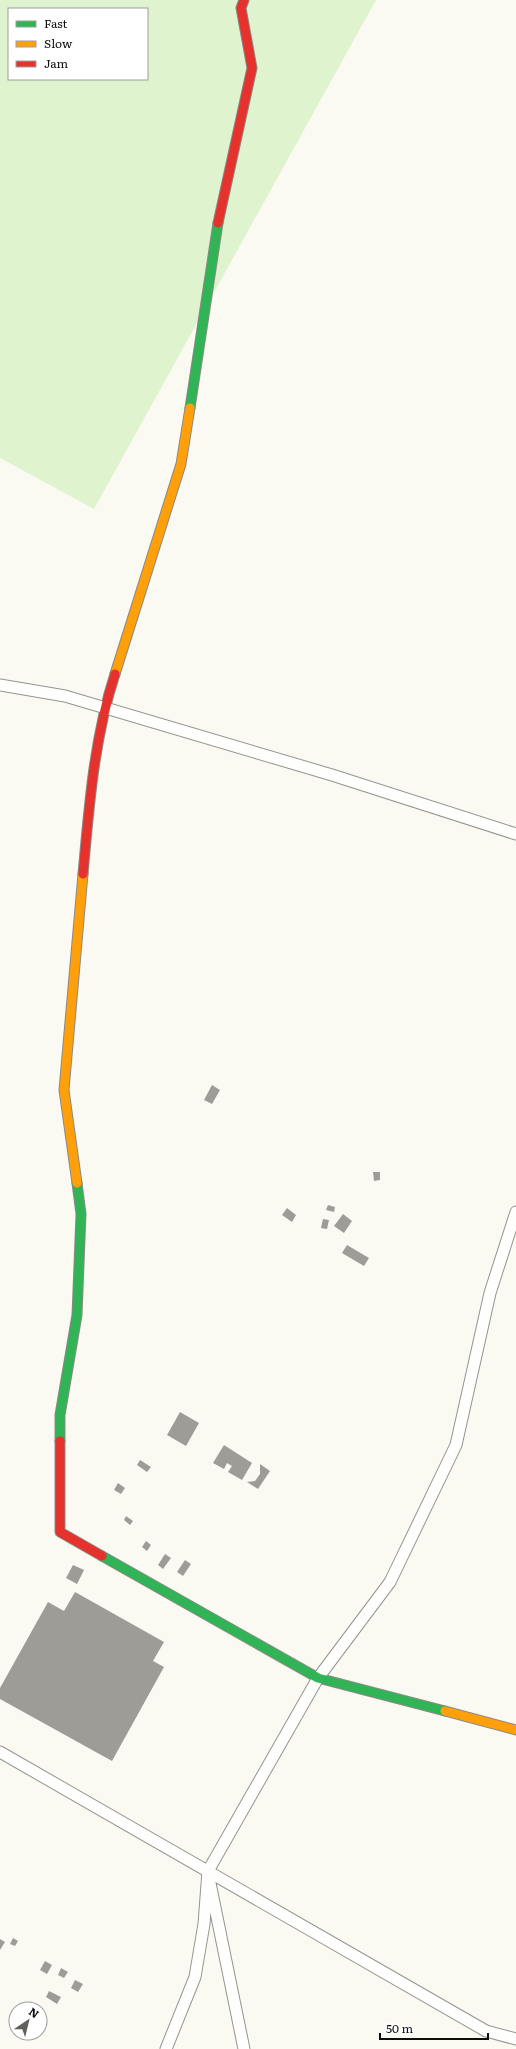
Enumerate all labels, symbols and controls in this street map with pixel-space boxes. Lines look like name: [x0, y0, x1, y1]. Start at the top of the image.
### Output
legend: [8, 8, 148, 80]
text: Fast: [44, 14, 68, 32]
text: Slow: [44, 34, 73, 52]
text: Jam: [44, 54, 69, 72]
north arrow: [8, 2001, 48, 2041]
text: N: [26, 2003, 43, 2021]
scale bar: [380, 2015, 488, 2041]
text: 50 m: [386, 2019, 413, 2037]

